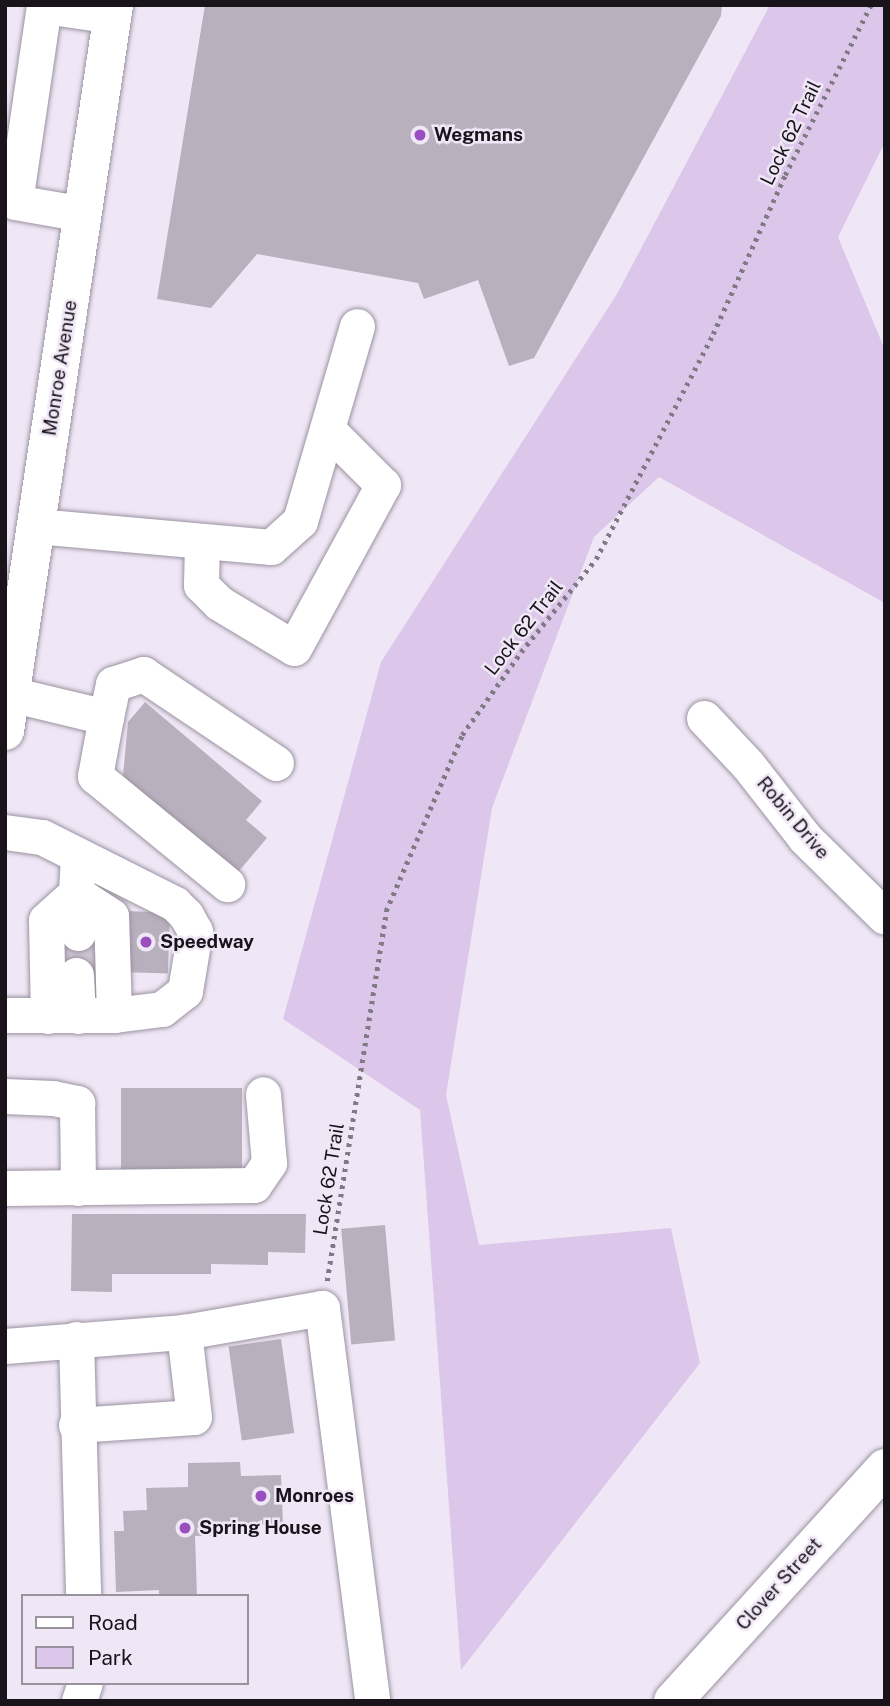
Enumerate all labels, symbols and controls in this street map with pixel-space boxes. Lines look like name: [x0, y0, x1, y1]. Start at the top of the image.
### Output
street label: Lock 62 Trail: [756, 77, 826, 189]
place label: Wegmans: [434, 124, 523, 146]
marker: Wegmans: [412, 127, 428, 143]
street label: Monroe Avenue: [38, 299, 82, 437]
street label: Lock 62 Trail: [480, 576, 568, 680]
street label: Robin Drive: [752, 772, 834, 864]
place label: Speedway: [160, 931, 254, 953]
marker: Speedway: [138, 934, 154, 950]
street label: Lock 62 Trail: [309, 1121, 349, 1237]
place label: Monroes: [275, 1485, 354, 1507]
marker: Monroes: [253, 1488, 269, 1504]
place label: Spring House: [199, 1517, 322, 1539]
marker: Spring House: [177, 1520, 193, 1536]
street label: Clover Street: [732, 1533, 826, 1635]
legend: [21, 1594, 248, 1685]
text: Road: [88, 1610, 138, 1635]
text: Park: [88, 1645, 133, 1670]

